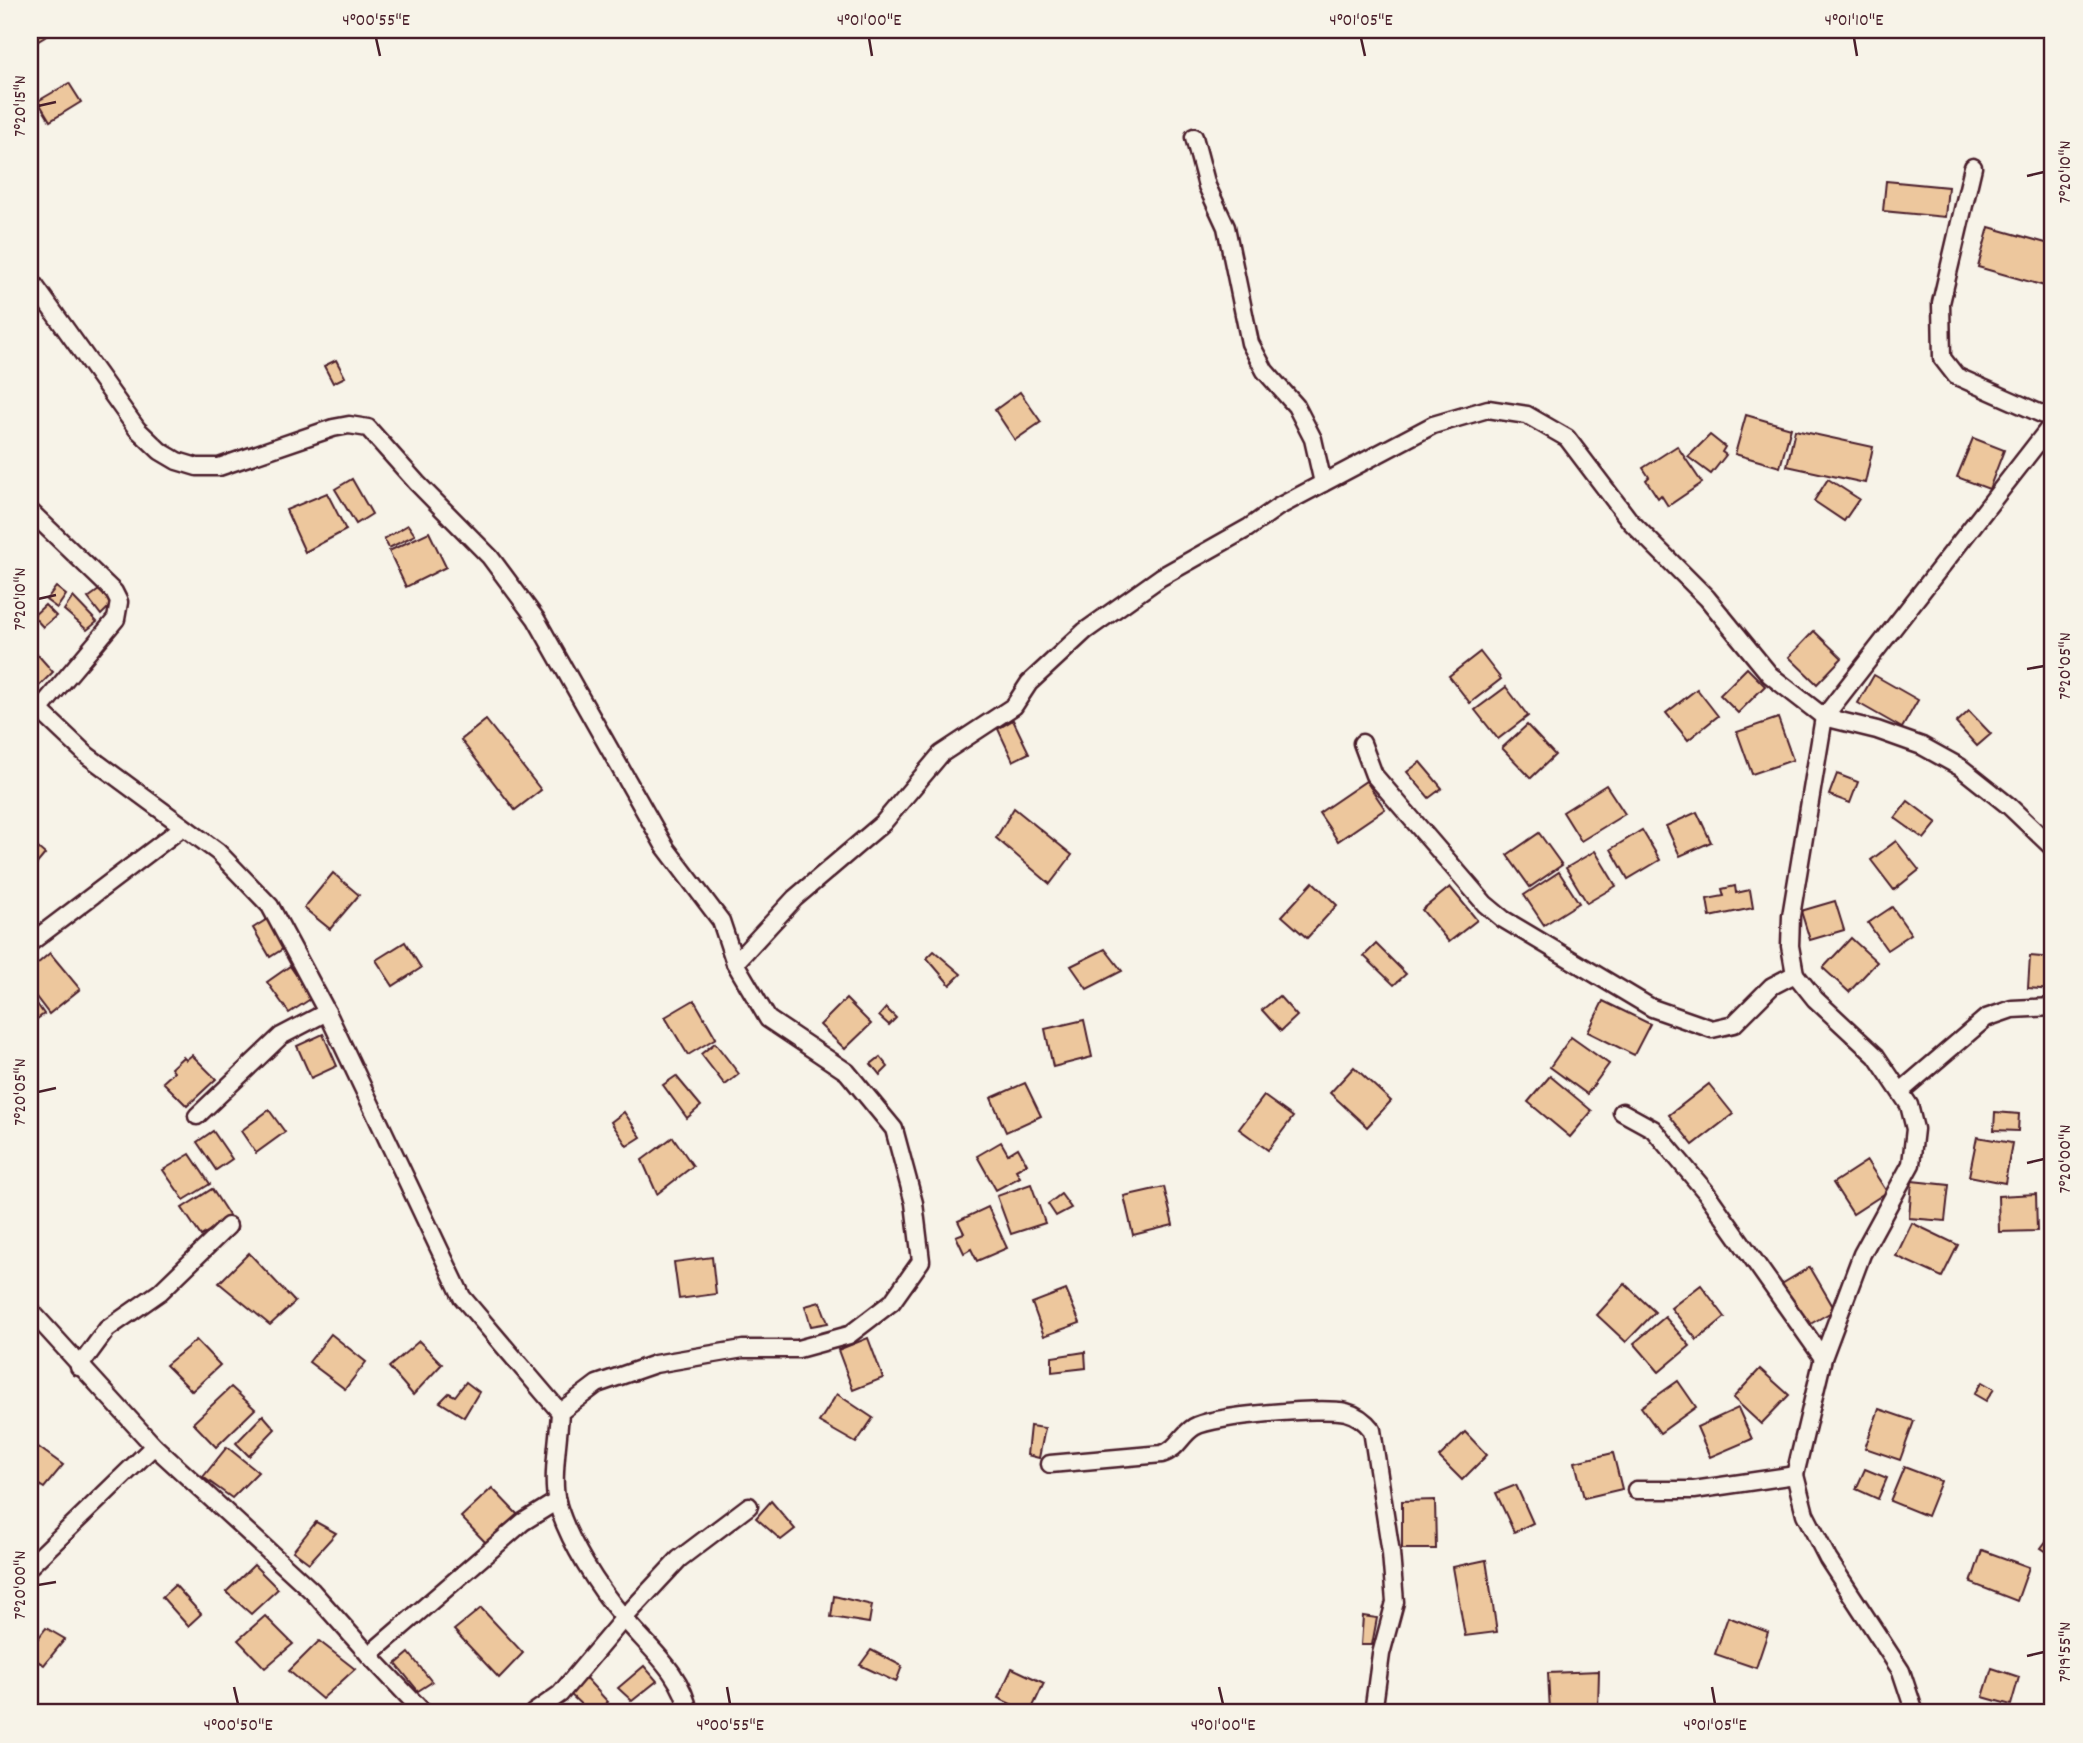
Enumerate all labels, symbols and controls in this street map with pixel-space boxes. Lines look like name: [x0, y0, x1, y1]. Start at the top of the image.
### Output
text: 4°00'55"E: [342, 9, 410, 34]
text: 4°01'00"E: [837, 9, 901, 34]
text: 4°01'05"E: [1329, 9, 1393, 34]
text: 4°01'10"E: [1825, 9, 1883, 34]
text: 7°20'15"N: [9, 75, 34, 137]
text: 7°20'10"N: [2054, 141, 2079, 203]
text: 7°20'10"N: [9, 568, 34, 630]
text: 7°20'05"N: [2054, 632, 2079, 700]
text: 7°20'05"N: [9, 1058, 34, 1126]
text: 7°20'00"N: [2054, 1125, 2079, 1193]
text: 7°20'00"N: [9, 1551, 34, 1619]
text: 7°19'55"N: [2054, 1622, 2079, 1682]
text: 4°00'50"E: [203, 1714, 273, 1739]
text: 4°00'55"E: [696, 1714, 764, 1739]
text: 4°01'00"E: [1191, 1714, 1255, 1739]
text: 4°01'05"E: [1683, 1714, 1747, 1739]

